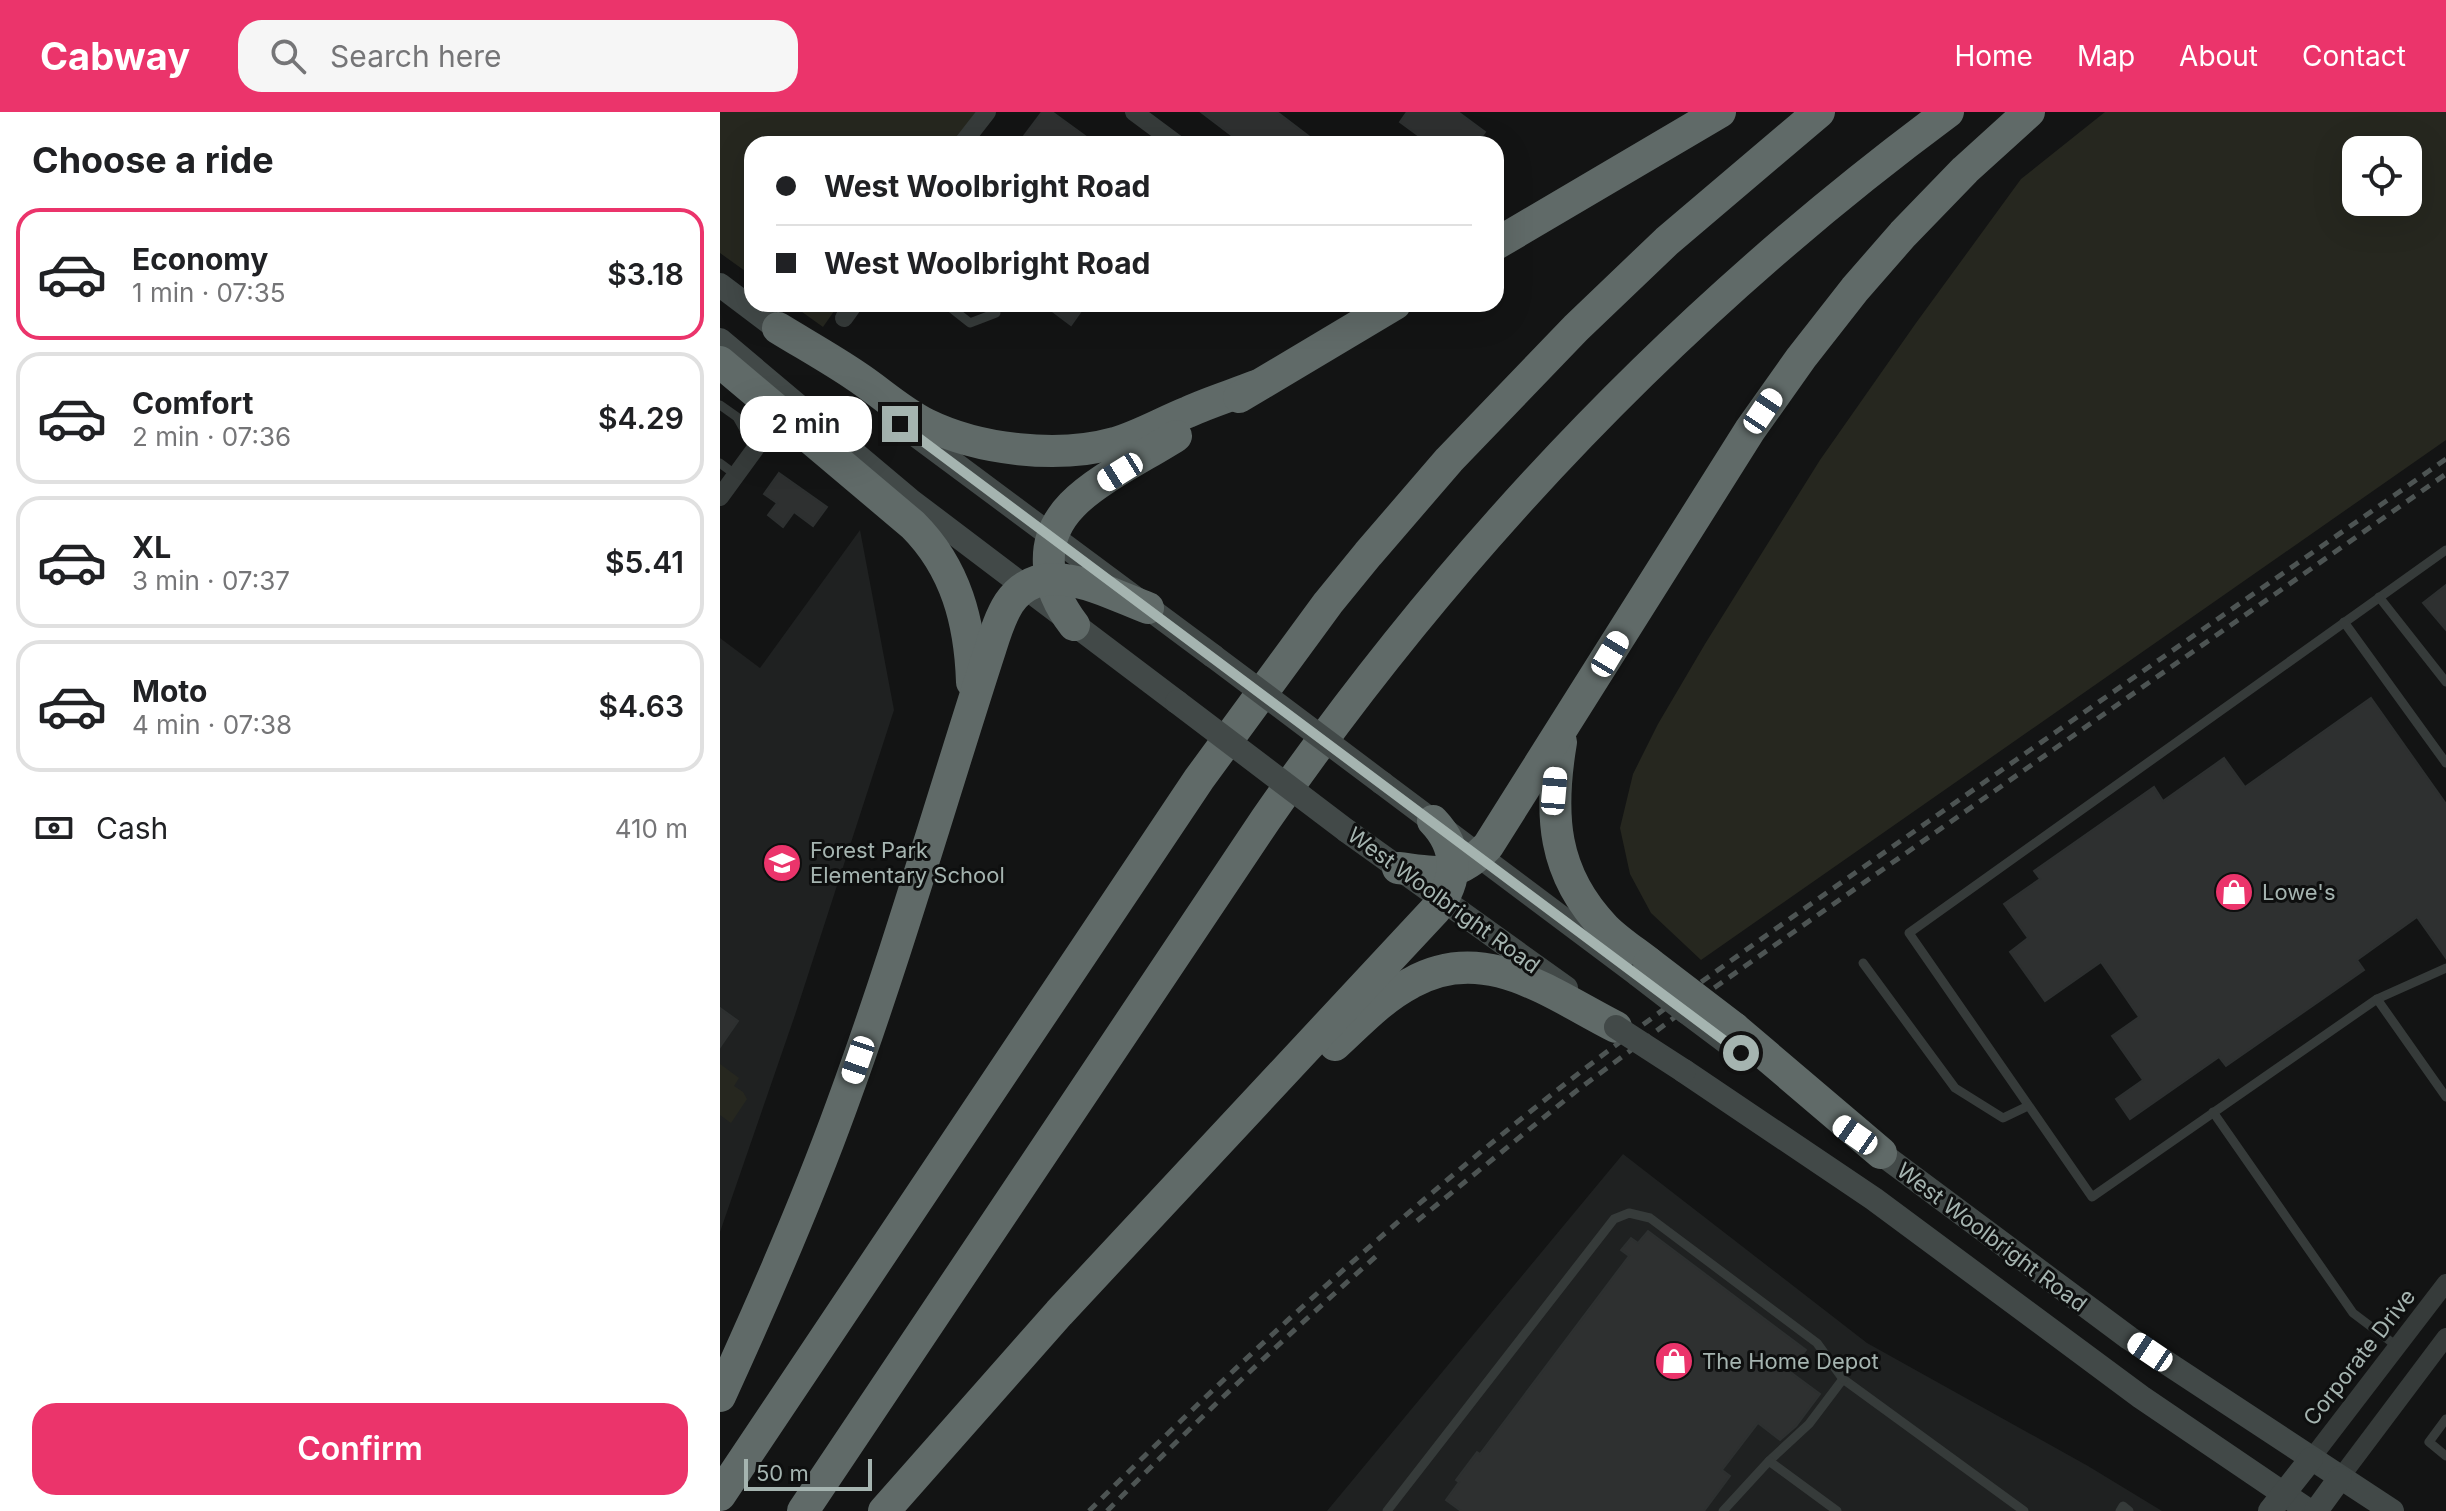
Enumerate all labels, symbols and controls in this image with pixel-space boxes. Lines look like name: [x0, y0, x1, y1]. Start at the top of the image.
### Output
search box: [238, 20, 798, 92]
text: Cabway: [40, 33, 190, 79]
icon: search: [266, 34, 310, 78]
text: Search here: [330, 38, 502, 74]
text: Home: [1954, 39, 2033, 73]
text: Map: [2077, 39, 2135, 73]
text: About: [2179, 39, 2258, 73]
text: Contact: [2302, 39, 2406, 73]
map controls: [2342, 136, 2422, 216]
button: locate: [2342, 136, 2422, 216]
text: Choose a ride: [32, 138, 274, 182]
text: West Woolbright Road: [824, 168, 1151, 204]
icon: car: [36, 238, 108, 310]
text: Economy: [132, 241, 268, 277]
text: West Woolbright Road: [824, 245, 1151, 281]
text: $3.18: [607, 256, 684, 292]
text: 1 min · 07:35: [132, 277, 286, 308]
icon: car: [36, 382, 108, 454]
car: [1740, 384, 1786, 438]
text: Comfort: [132, 385, 253, 421]
callout: 2 min: [740, 396, 872, 452]
text: $4.29: [598, 400, 684, 436]
route end: [882, 406, 918, 442]
text: 2 min: [772, 408, 840, 439]
text: 2 min · 07:36: [132, 421, 291, 452]
car: [1093, 449, 1147, 495]
icon: car: [36, 526, 108, 598]
text: XL: [132, 529, 171, 565]
text: $5.41: [605, 544, 684, 580]
text: 3 min · 07:37: [132, 565, 290, 596]
car: [1587, 627, 1633, 681]
icon: car: [36, 670, 108, 742]
text: Moto: [132, 673, 207, 709]
text: $4.63: [599, 688, 684, 724]
text: 4 min · 07:38: [132, 709, 292, 740]
car: [1540, 766, 1568, 816]
icon: cash: [32, 806, 76, 850]
text: Cash: [96, 810, 168, 846]
text: 410 m: [615, 813, 688, 844]
street label: West Woolbright Road: [1343, 822, 1545, 978]
place label: Forest Park Elementary School: [810, 837, 1005, 888]
school or university icon: Forest Park Elementary School: [761, 842, 803, 884]
shop icon: Lowe's: [2213, 871, 2255, 913]
place label: Lowe's: [2262, 879, 2336, 905]
car: [839, 1033, 877, 1087]
route start: [1723, 1035, 1759, 1071]
car: [1828, 1111, 1882, 1159]
street label: West Woolbright Road: [1892, 1157, 2092, 1317]
street label: Corporate Drive: [2298, 1284, 2420, 1430]
car: [2123, 1329, 2177, 1375]
shop icon: The Home Depot: [1653, 1340, 1695, 1382]
place label: The Home Depot: [1702, 1348, 1879, 1374]
button: Confirm: [32, 1403, 688, 1495]
scale bar: [744, 1455, 872, 1491]
text: 50 m: [756, 1460, 809, 1486]

